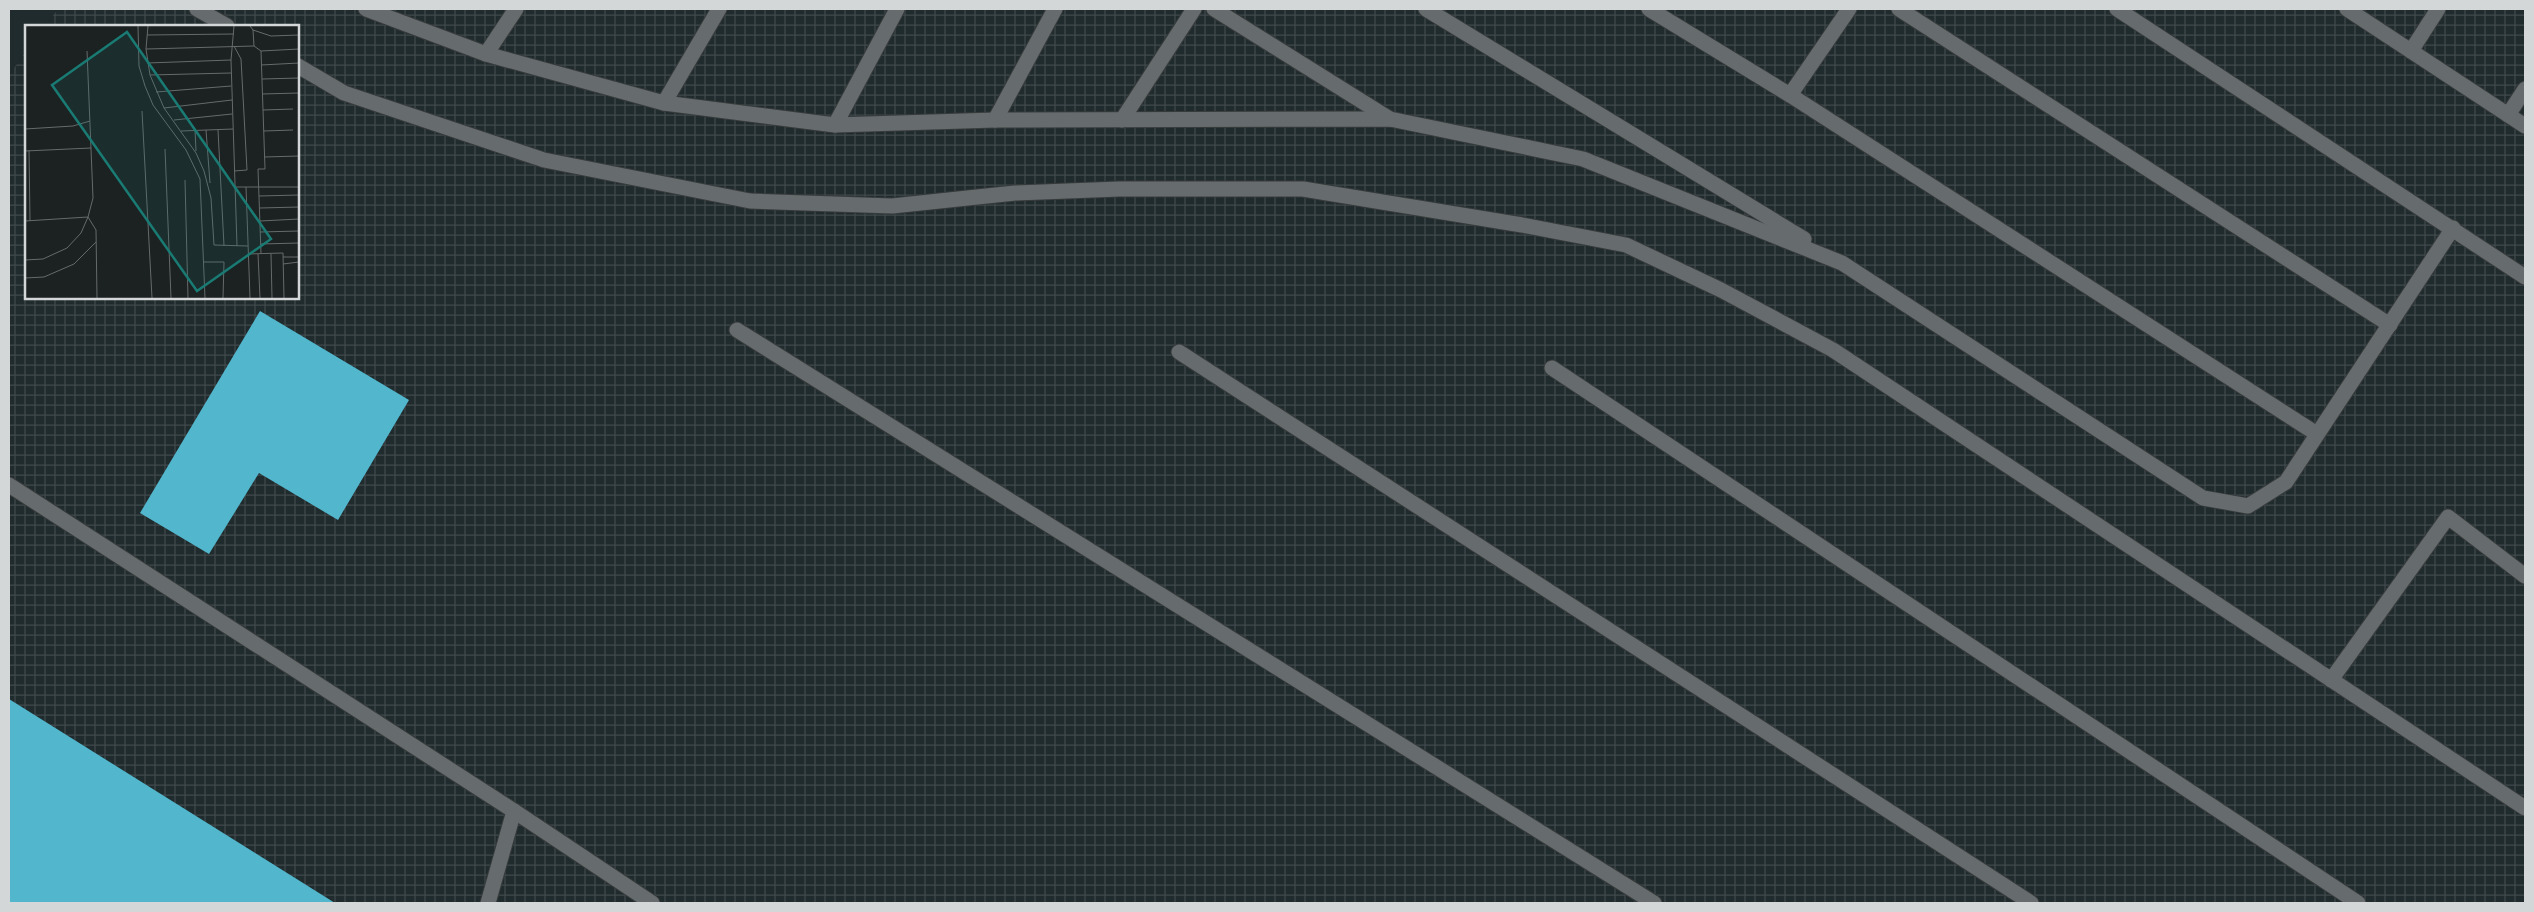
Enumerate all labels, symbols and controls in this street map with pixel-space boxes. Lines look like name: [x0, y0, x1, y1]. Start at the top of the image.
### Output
inset map: [25, 25, 299, 299]

